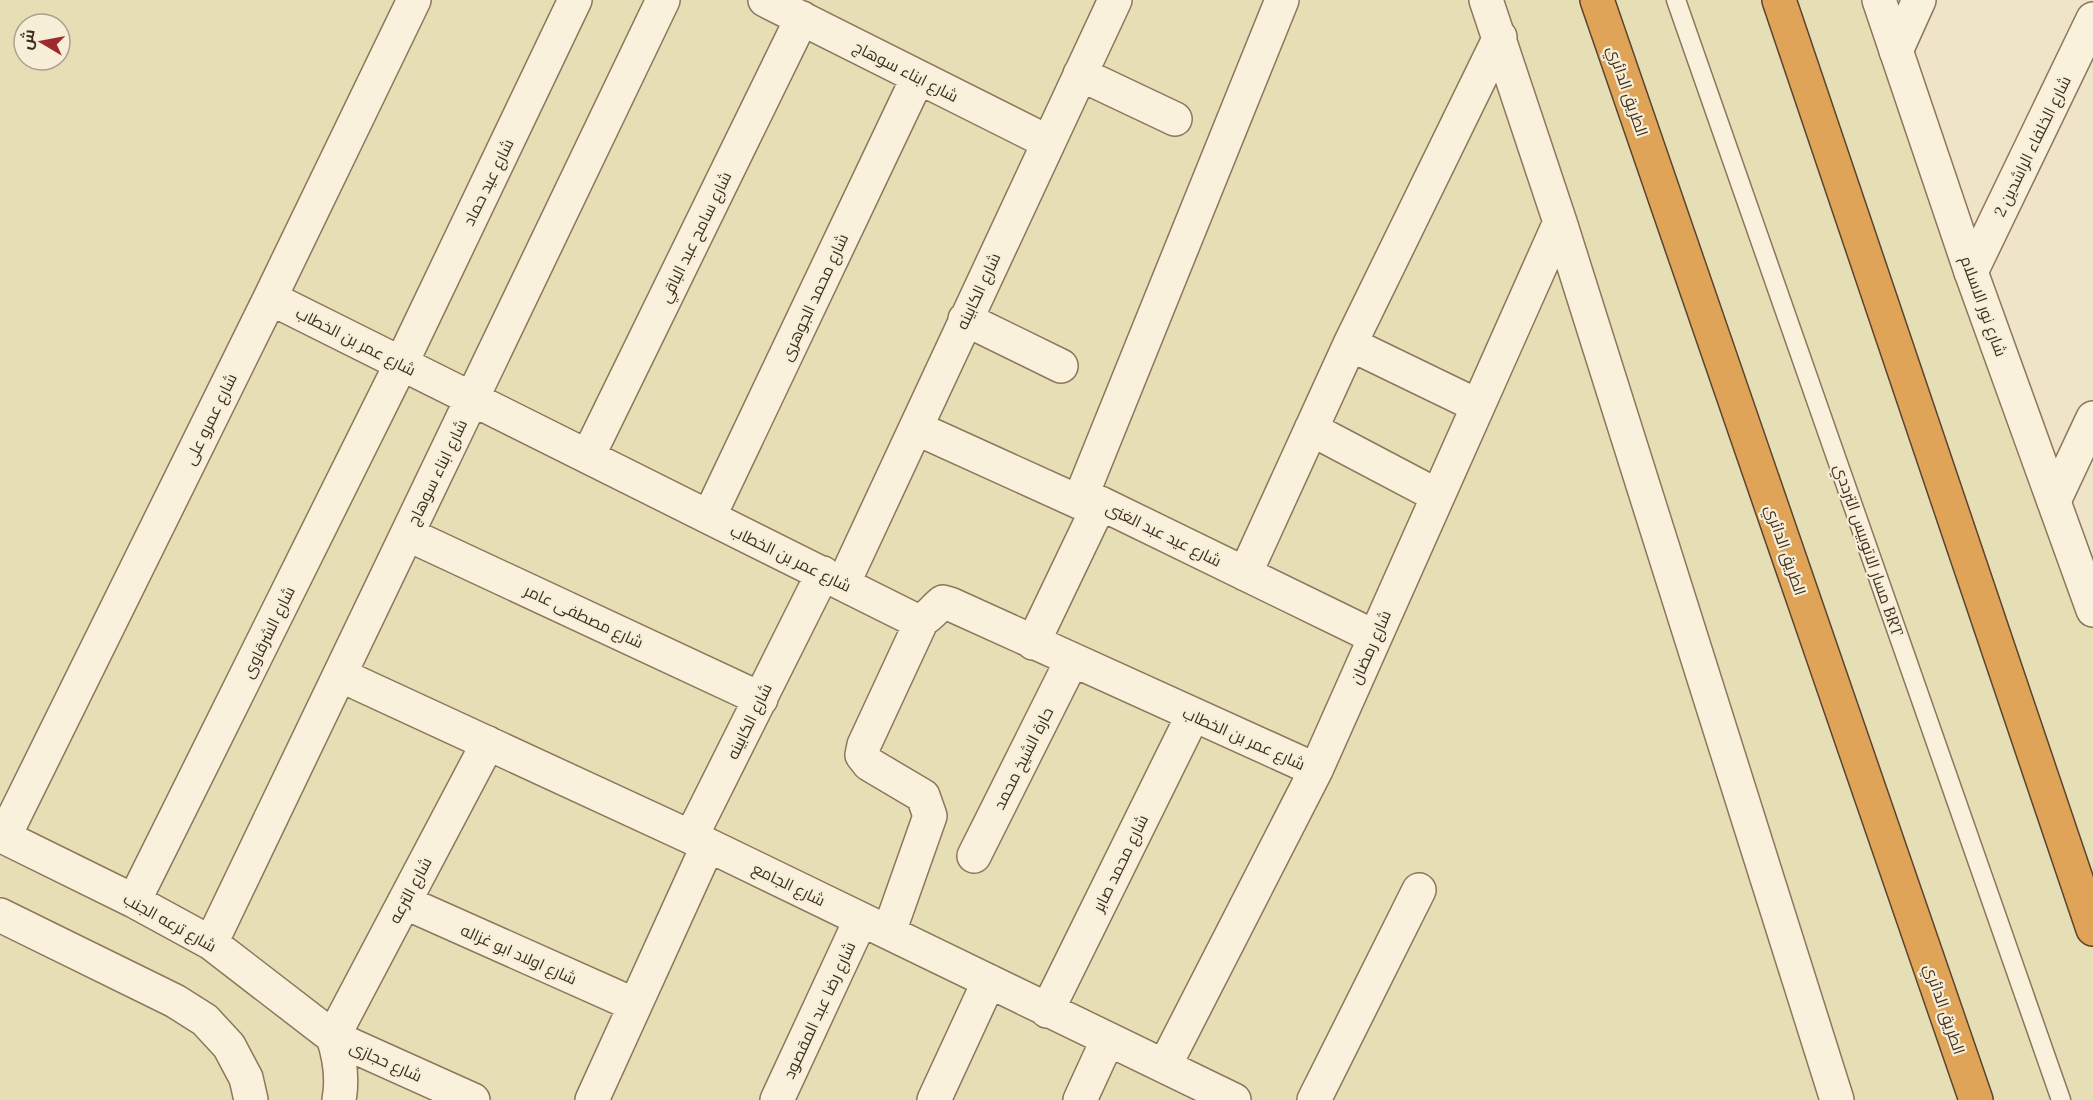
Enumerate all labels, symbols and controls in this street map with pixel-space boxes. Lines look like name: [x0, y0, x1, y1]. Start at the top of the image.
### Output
north arrow: [12, 12, 72, 72]
text: ش: [16, 28, 39, 51]
street label: شارع ابناء سوهاج: [849, 36, 962, 108]
street label: الطريق الدائري: [1599, 43, 1653, 140]
street label: شارع الخلفاء الراشدين 2: [1989, 72, 2077, 221]
street label: شارع عيد حماد: [458, 135, 519, 230]
street label: شارع سامح عبد الباقي: [655, 168, 739, 308]
street label: شارع محمد الجوهرى: [776, 230, 854, 365]
street label: شارع الكابينه: [952, 250, 1006, 333]
street label: شارع نور الاسلام: [1955, 253, 2011, 360]
street label: شارع عمر بن الخطاب: [292, 302, 419, 382]
street label: شارع عمرو على: [179, 370, 243, 469]
street label: شارع ابناء سوهاج: [403, 416, 473, 529]
street label: مسار الاتوبيس الترددي BRT: [1826, 461, 1908, 640]
street label: شارع عيد عبد الغنى: [1102, 497, 1225, 572]
street label: الطريق الدائري: [1757, 502, 1811, 599]
street label: شارع عمر بن الخطاب: [726, 520, 855, 598]
street label: شارع مصطفى عامر: [520, 579, 647, 654]
street label: شارع الشرقاوى: [237, 583, 301, 682]
street label: شارع رمضان: [1345, 607, 1397, 688]
street label: شارع الكابينه: [722, 680, 778, 763]
street label: شارع عمر بن الخطاب: [1179, 702, 1308, 776]
street label: حارة الشيخ محمد: [989, 704, 1059, 813]
street label: شارع محمد صابر: [1087, 811, 1154, 917]
street label: شارع الترعه: [384, 853, 438, 927]
street label: شارع الجامع: [748, 858, 829, 912]
street label: شارع ترعه الجنب: [119, 888, 220, 958]
street label: شارع اولاد ابو غزاله: [457, 919, 580, 990]
street label: شارع رضا عبد المقصود: [779, 938, 861, 1082]
street label: الطريق الدائري: [1916, 961, 1970, 1058]
street label: شارع حجازى: [346, 1036, 425, 1088]

